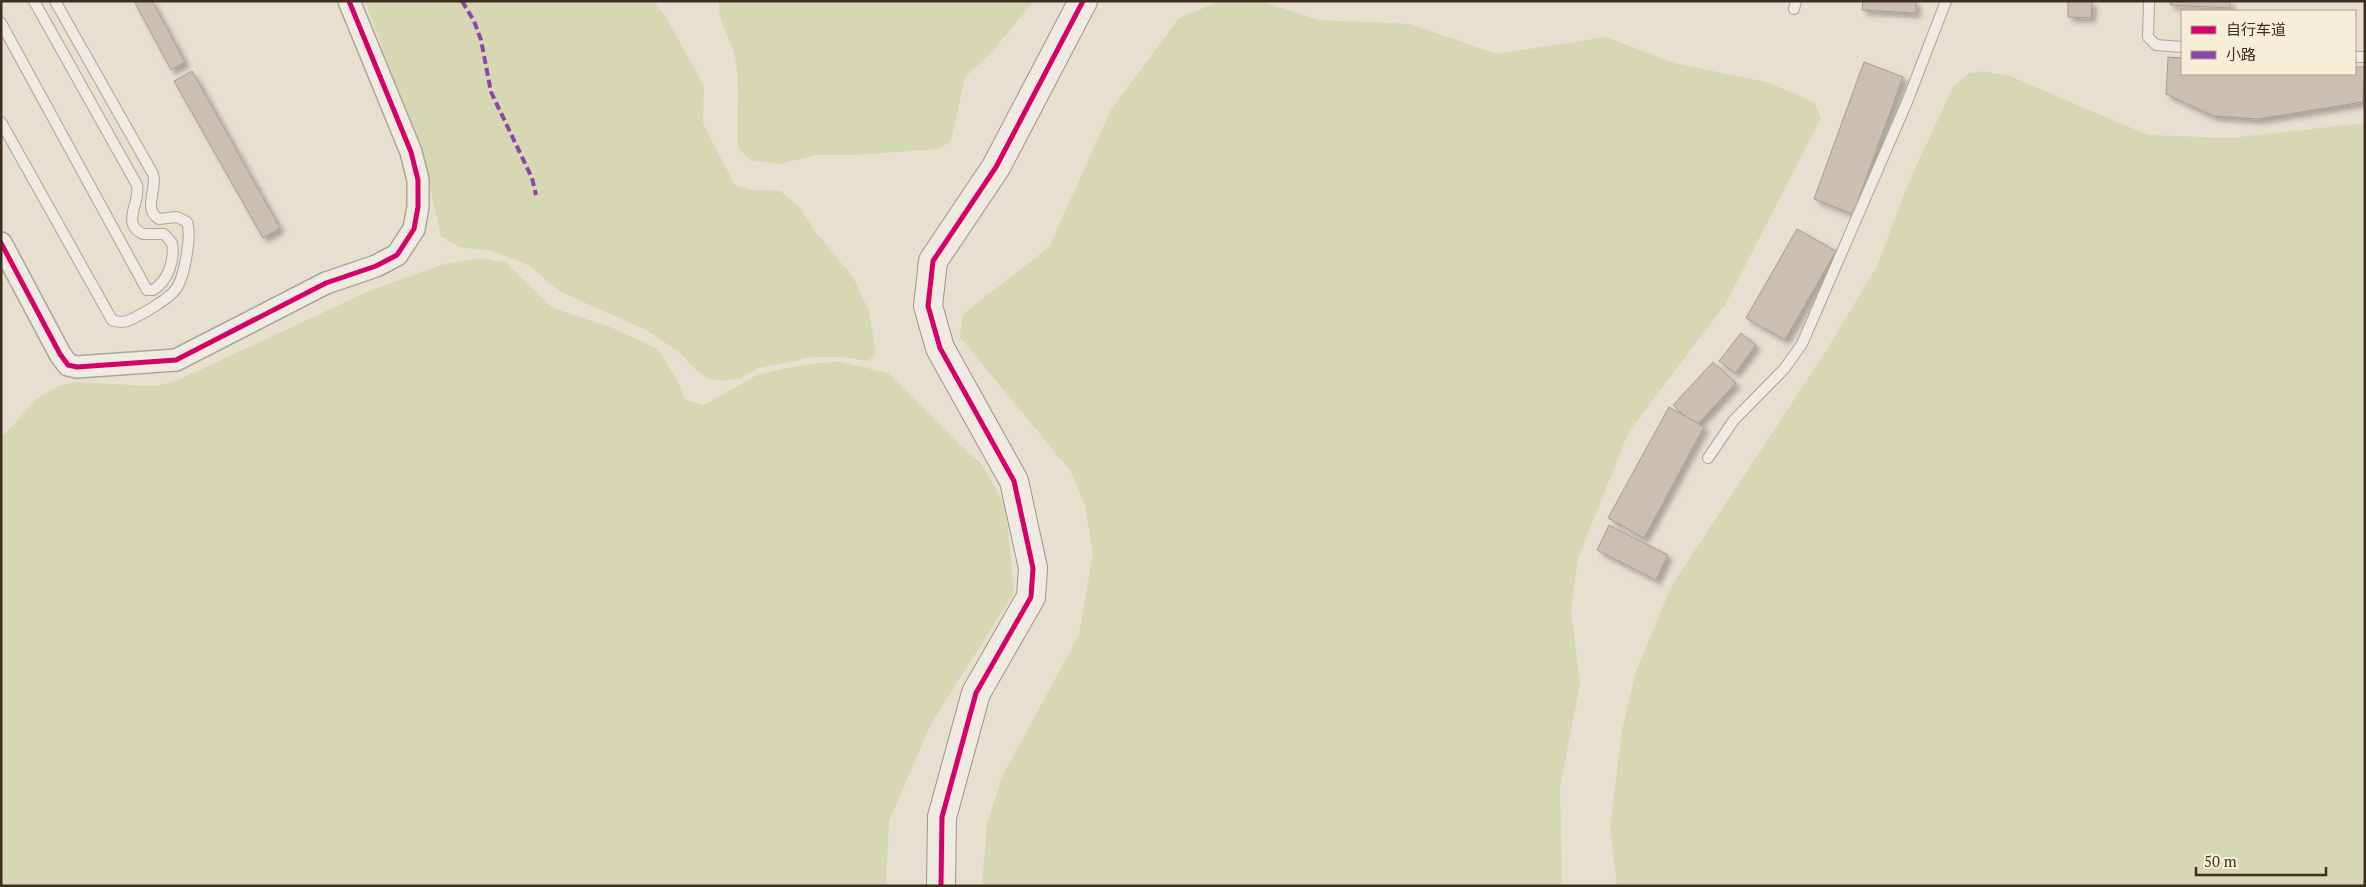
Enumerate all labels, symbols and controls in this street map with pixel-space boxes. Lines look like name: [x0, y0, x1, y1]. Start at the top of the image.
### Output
legend: [2181, 10, 2356, 75]
text: 自行车道: [2226, 19, 2286, 39]
text: 小路: [2226, 44, 2256, 64]
scale bar: [2196, 844, 2326, 876]
text: 50 m: [2204, 851, 2237, 871]

